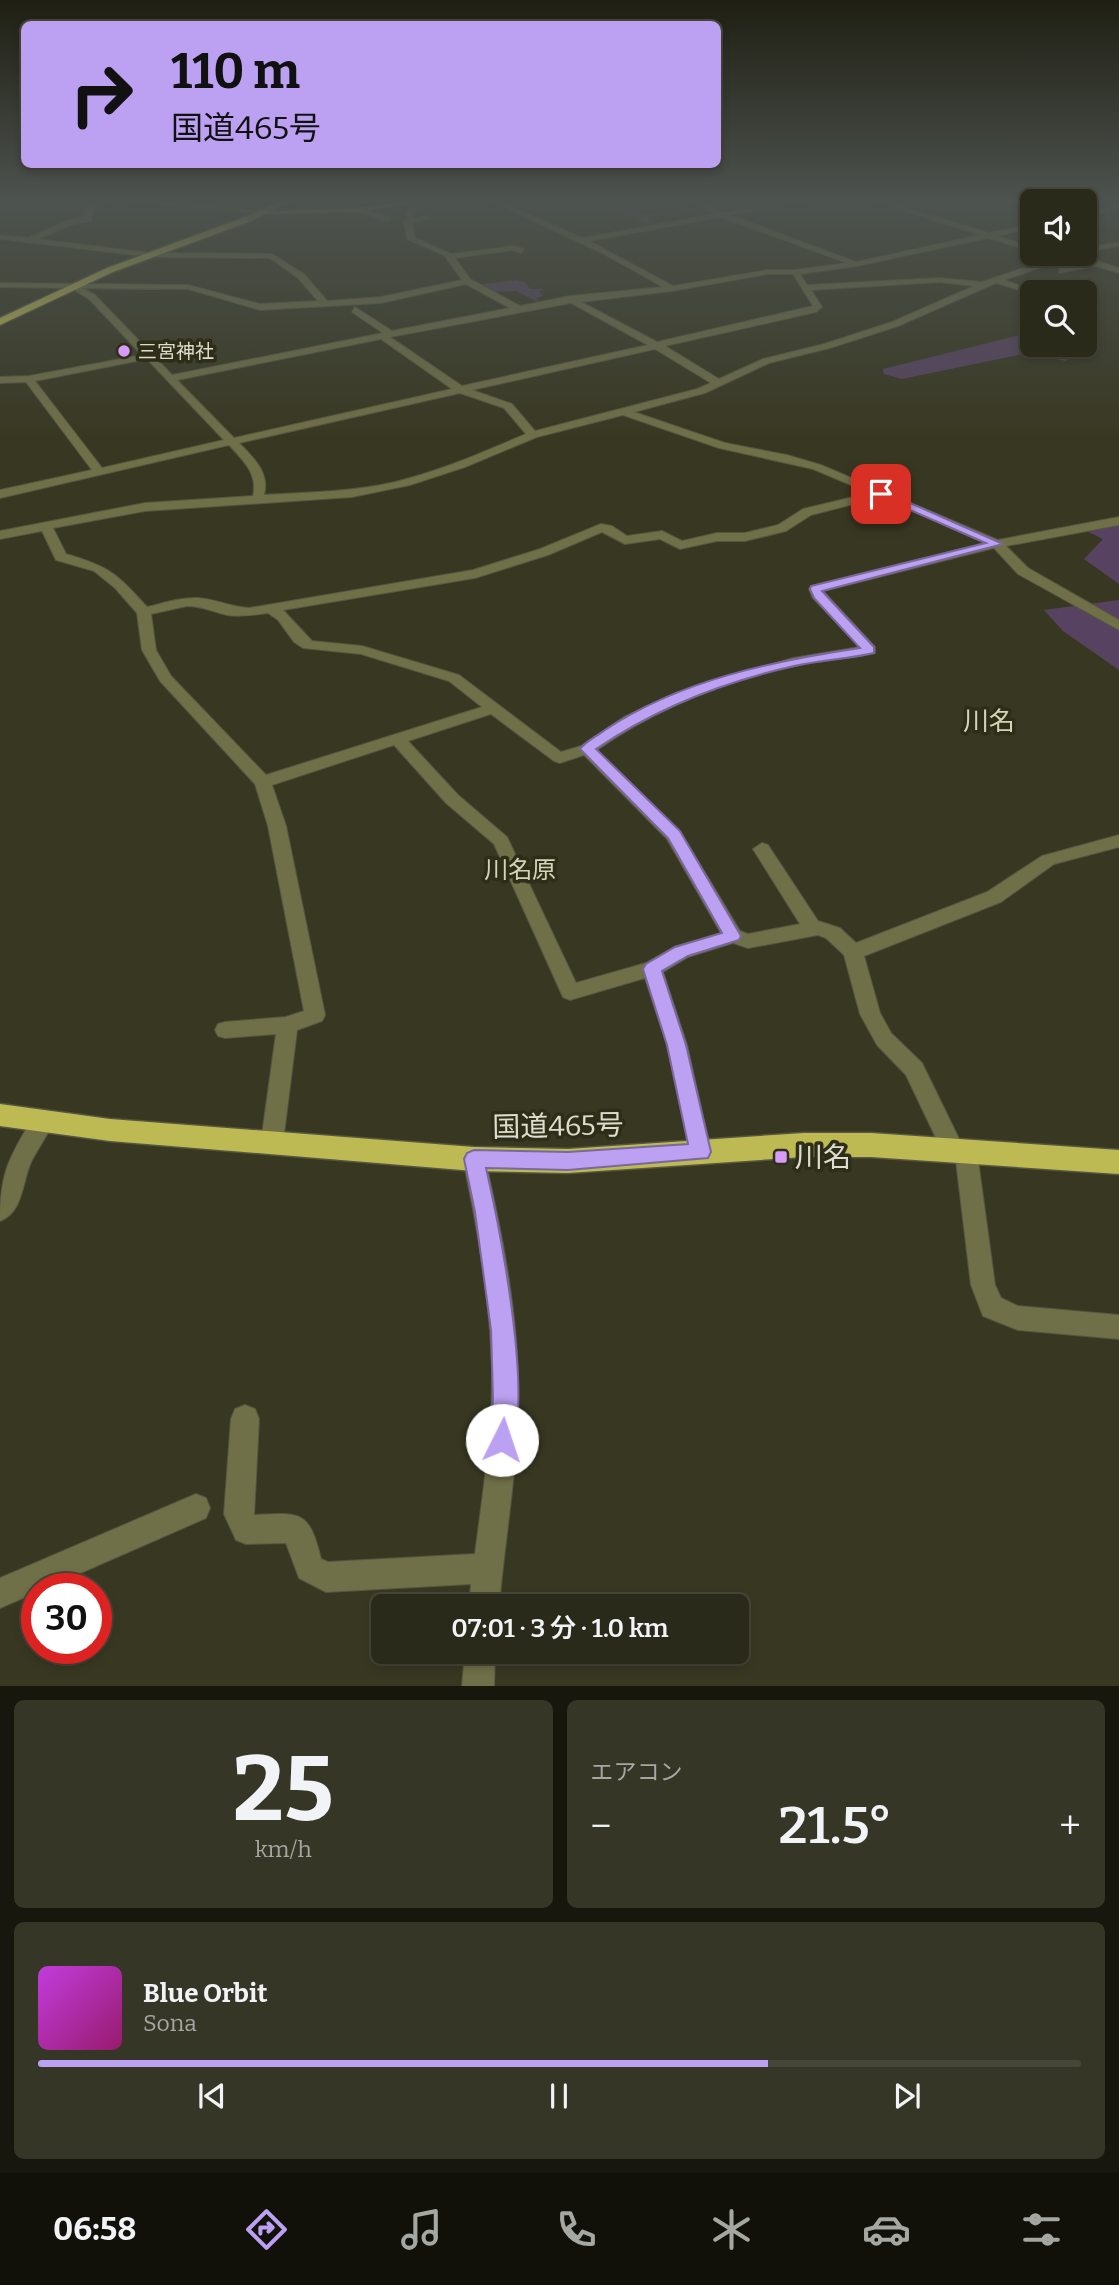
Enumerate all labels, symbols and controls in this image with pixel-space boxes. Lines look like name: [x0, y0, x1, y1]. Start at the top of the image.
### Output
text: 110 m: [171, 42, 300, 101]
icon: right: [56, 49, 147, 140]
text: 国道465号: [171, 109, 321, 147]
map controls: [1020, 189, 1097, 357]
button: sound: [1020, 189, 1097, 266]
button: search: [1020, 280, 1097, 357]
place label: 三宮神社: [138, 340, 214, 363]
marker: 三宮神社: [116, 343, 132, 359]
pin: [851, 464, 911, 524]
icon: arrive: [862, 475, 900, 513]
district label: 川名: [963, 706, 1015, 737]
district label: 川名原: [484, 856, 556, 884]
street label: 国道465号: [492, 1108, 624, 1144]
place label: 川名: [795, 1141, 851, 1174]
marker: 川名: [773, 1149, 789, 1165]
position arrow: [465, 1403, 539, 1477]
speed limit sign: 30: [21, 1573, 112, 1664]
text: 07:01 · 3 分 · 1.0 km: [451, 1613, 669, 1644]
text: 25: [233, 1735, 334, 1844]
text: エアコン: [591, 1758, 683, 1786]
text: 21.5°: [779, 1794, 892, 1857]
text: −: [591, 1803, 611, 1849]
text: +: [1059, 1803, 1081, 1849]
text: km/h: [255, 1835, 312, 1863]
text: Blue Orbit: [143, 1978, 267, 2009]
text: Sona: [143, 2009, 197, 2037]
icon: previous: [193, 2077, 231, 2115]
icon: pause: [540, 2077, 578, 2115]
icon: next: [888, 2077, 926, 2115]
icon: directions: [242, 2205, 291, 2254]
icon: music: [397, 2205, 446, 2254]
icon: phone: [552, 2205, 601, 2254]
icon: climate: [707, 2205, 756, 2254]
icon: car: [862, 2205, 911, 2254]
icon: filters: [1017, 2205, 1066, 2254]
text: 06:58: [53, 2210, 136, 2248]

